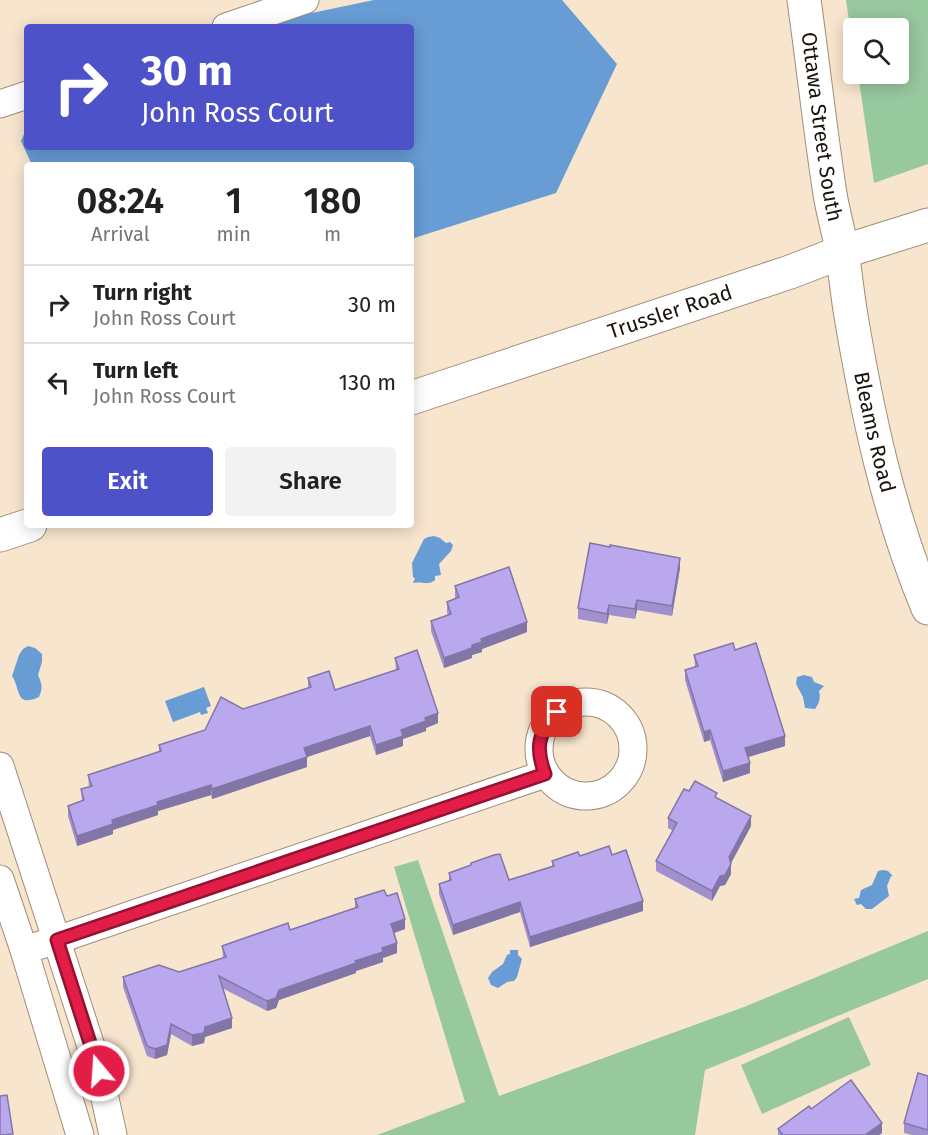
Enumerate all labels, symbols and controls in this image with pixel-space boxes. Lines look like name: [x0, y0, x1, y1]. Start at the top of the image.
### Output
map controls: [843, 18, 909, 84]
button: search: [843, 18, 909, 84]
street label: Ottawa Street South: [795, 30, 848, 224]
text: 30 m: [141, 46, 233, 96]
icon: right: [42, 48, 120, 126]
text: John Ross Court: [141, 97, 334, 129]
text: 08:24: [76, 179, 164, 223]
text: 1: [226, 179, 242, 223]
text: 180: [304, 179, 362, 223]
text: Arrival: [91, 222, 150, 246]
text: min: [217, 222, 251, 246]
text: m: [324, 222, 341, 246]
text: Turn right: [93, 279, 192, 306]
street label: Trussler Road: [604, 279, 736, 345]
icon: right: [42, 288, 75, 321]
text: 30 m: [348, 291, 396, 318]
text: John Ross Court: [93, 306, 236, 330]
text: Turn left: [93, 357, 178, 384]
icon: left: [42, 366, 75, 399]
text: 130 m: [339, 369, 396, 396]
street label: Bleams Road: [848, 369, 901, 495]
text: John Ross Court: [93, 384, 236, 408]
button: Exit: [42, 447, 213, 516]
button: Share: [225, 447, 396, 516]
pin: [531, 686, 582, 737]
icon: arrive: [540, 695, 573, 728]
position arrow: [67, 1039, 131, 1103]

